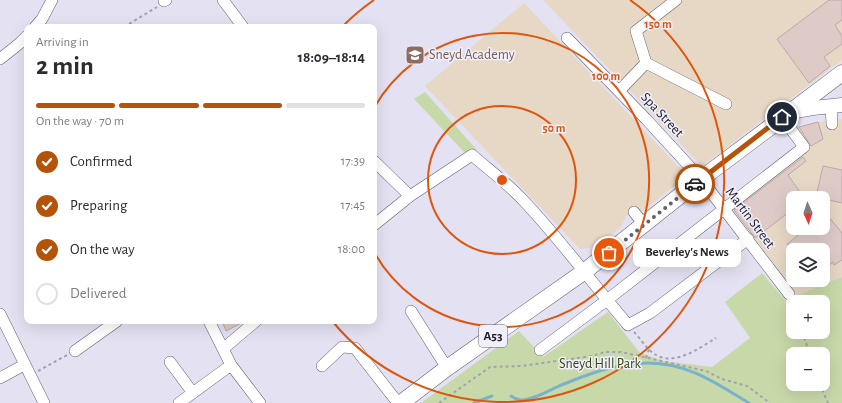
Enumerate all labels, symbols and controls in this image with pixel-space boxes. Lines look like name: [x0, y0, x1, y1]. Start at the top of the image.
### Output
text: 150 m: [644, 18, 672, 30]
text: Arriving in: [36, 36, 89, 49]
school or university icon: Sneyd Academy: [404, 44, 426, 66]
place label: Sneyd Academy: [429, 48, 515, 62]
text: 18:09–18:14: [298, 50, 365, 65]
text: 2 min: [36, 53, 94, 79]
text: 100 m: [592, 70, 620, 82]
street label: Spa Street: [638, 90, 686, 140]
pin: [765, 100, 799, 134]
icon: home: [771, 106, 793, 128]
text: On the way · 70 m: [36, 115, 124, 128]
text: 50 m: [543, 122, 566, 134]
icon: check: [36, 151, 58, 173]
text: Confirmed: [70, 154, 132, 169]
text: 17:39: [341, 155, 365, 168]
courier: [675, 164, 715, 204]
centre of rings: [495, 173, 509, 187]
icon: car: [684, 173, 706, 195]
street label: Martin Street: [723, 185, 778, 251]
north arrow: [786, 191, 830, 235]
map controls: [786, 191, 830, 391]
icon: check: [36, 195, 58, 217]
text: Preparing: [70, 198, 127, 213]
text: 17:45: [340, 199, 365, 212]
pin: [592, 236, 626, 270]
icon: check: [36, 239, 58, 261]
callout: Beverley's News: [633, 239, 741, 267]
text: On the way: [70, 242, 135, 257]
icon: bag: [598, 242, 620, 264]
text: 18:00: [338, 243, 365, 256]
button: layers: [786, 243, 830, 287]
text: Beverley's News: [645, 246, 729, 259]
text: Delivered: [70, 286, 127, 301]
button: +: [786, 295, 830, 339]
road number: A53: [479, 325, 507, 347]
button: −: [786, 347, 830, 391]
park label: Sneyd Hill Park: [559, 357, 642, 371]

